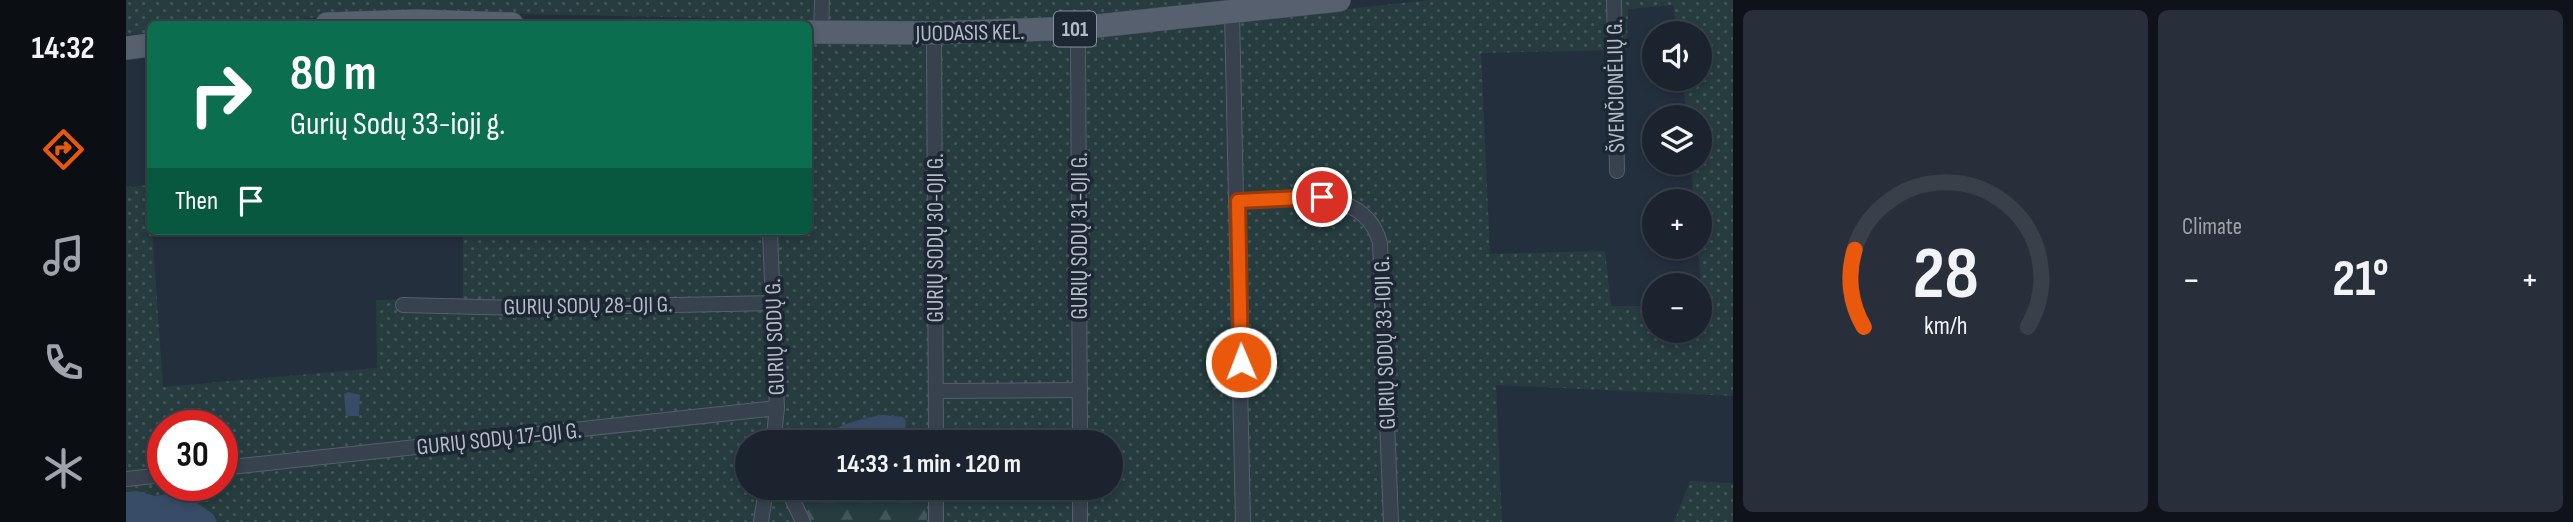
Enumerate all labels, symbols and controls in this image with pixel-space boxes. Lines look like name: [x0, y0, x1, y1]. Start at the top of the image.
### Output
road number: 101: [1054, 12, 1096, 46]
street label: JUODASIS KEL.: [914, 18, 1025, 48]
street label: ŠVENČIONĖLIŲ G.: [1601, 19, 1631, 153]
map controls: [1642, 21, 1712, 343]
button: sound: [1642, 21, 1712, 91]
text: 14:32: [31, 29, 95, 68]
text: 80 m: [290, 45, 377, 104]
icon: right: [175, 49, 266, 140]
text: Gurių Sodų 33-ioji g.: [290, 105, 505, 144]
button: layers: [1642, 105, 1712, 175]
icon: directions: [39, 125, 88, 174]
street label: GURIŲ SODŲ 30-OJI G.: [922, 153, 950, 323]
street label: GURIŲ SODŲ 31-OJI G.: [1066, 153, 1094, 319]
pin: [1292, 167, 1352, 227]
icon: arrive: [1303, 178, 1341, 216]
icon: arrive: [232, 182, 270, 220]
text: Then: [175, 186, 218, 217]
button: +: [1642, 189, 1712, 259]
text: Climate: [2182, 213, 2242, 241]
icon: music: [39, 231, 88, 280]
text: 28: [1912, 231, 1979, 319]
text: 21°: [2332, 248, 2389, 311]
street label: GURIŲ SODŲ 33-IOJI G.: [1368, 256, 1402, 430]
text: −: [2182, 258, 2201, 303]
text: +: [2520, 258, 2539, 303]
button: −: [1642, 273, 1712, 343]
street label: GURIŲ SODŲ G.: [759, 278, 791, 396]
street label: GURIŲ SODŲ 28-OJI G.: [503, 291, 673, 321]
text: km/h: [1924, 311, 1967, 342]
position arrow: [1204, 325, 1278, 399]
icon: phone: [39, 338, 88, 387]
speed limit sign: 30: [147, 410, 238, 501]
street label: GURIŲ SODŲ 17-OJI G.: [415, 416, 583, 462]
icon: climate: [39, 444, 88, 493]
text: 14:33 · 1 min · 120 m: [837, 449, 1021, 480]

